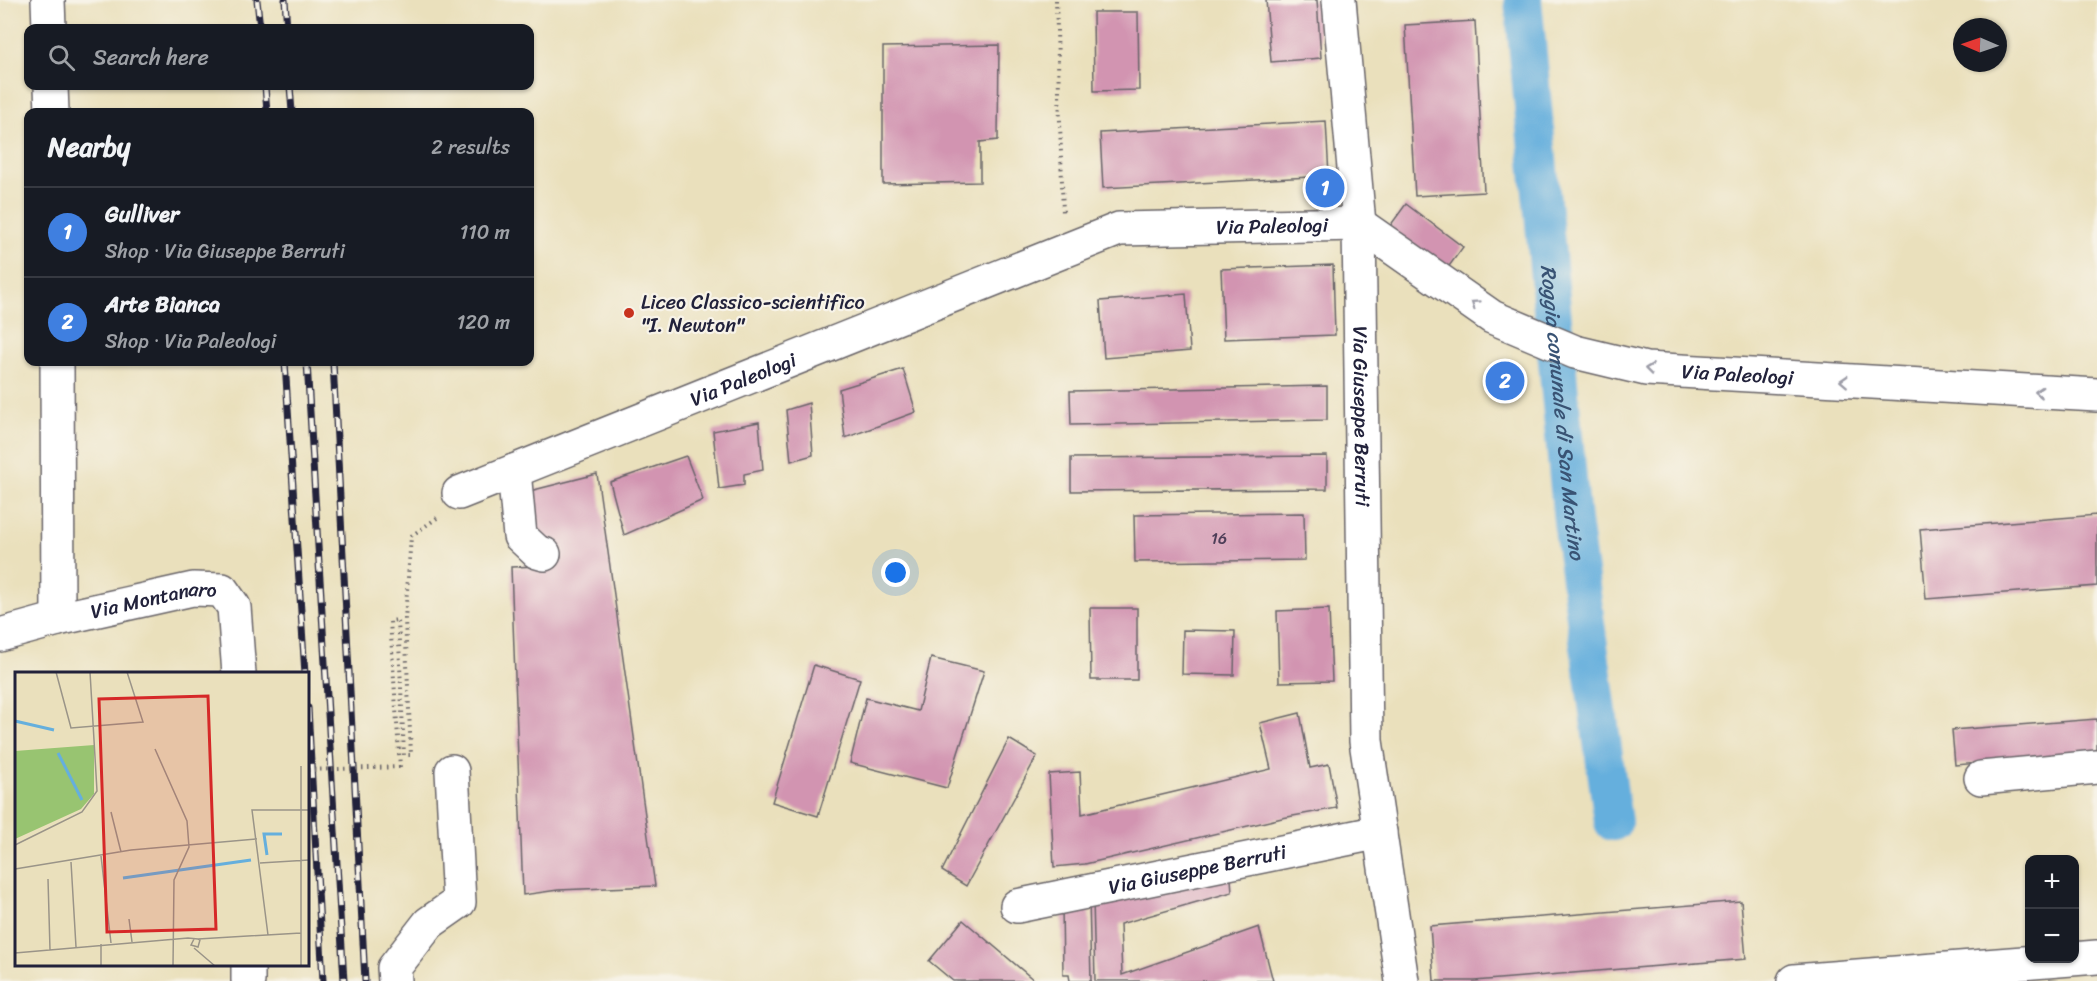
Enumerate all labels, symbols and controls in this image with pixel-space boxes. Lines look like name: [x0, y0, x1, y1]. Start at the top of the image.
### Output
north arrow: [1953, 18, 2007, 72]
search box: [24, 24, 534, 90]
text: Search here: [93, 38, 209, 77]
icon: search: [45, 41, 78, 74]
text: Nearby: [48, 124, 130, 170]
text: 2 results: [431, 130, 510, 165]
pin: 1: [1306, 166, 1344, 210]
text: Gulliver: [105, 195, 179, 234]
street label: Via Paleologi: [1216, 208, 1330, 245]
text: 1: [63, 215, 72, 250]
text: 110 m: [460, 215, 510, 250]
text: Shop · Via Giuseppe Berruti: [105, 234, 345, 269]
water label: Roggia comunale di San Martino: [1529, 263, 1596, 563]
text: Arte Bianca: [105, 285, 220, 324]
place label: Liceo Classico-scientifico "I. Newton": [641, 285, 865, 343]
one-way arrow: [1470, 300, 1481, 311]
text: 2: [62, 305, 73, 340]
text: 120 m: [457, 305, 510, 340]
marker: Liceo Classico-scientifico "I. Newton": [622, 306, 636, 320]
text: Shop · Via Paleologi: [105, 324, 276, 359]
street label: Via Giuseppe Berruti: [1342, 326, 1380, 507]
street label: Via Paleologi: [685, 342, 803, 417]
street label: Via Paleologi: [1681, 354, 1796, 396]
pin: 2: [1486, 358, 1524, 404]
one-way arrow: [1645, 363, 1654, 375]
one-way arrow: [1839, 374, 1848, 387]
one-way arrow: [2034, 386, 2043, 399]
house number: 16: [1211, 524, 1227, 553]
your location: [881, 558, 910, 587]
street label: Via Montanaro: [87, 572, 217, 629]
inset map: [15, 672, 309, 966]
street label: Via Giuseppe Berruti: [1105, 834, 1290, 905]
map controls: [2025, 855, 2079, 963]
button: +: [2025, 855, 2079, 909]
button: −: [2025, 909, 2079, 963]

